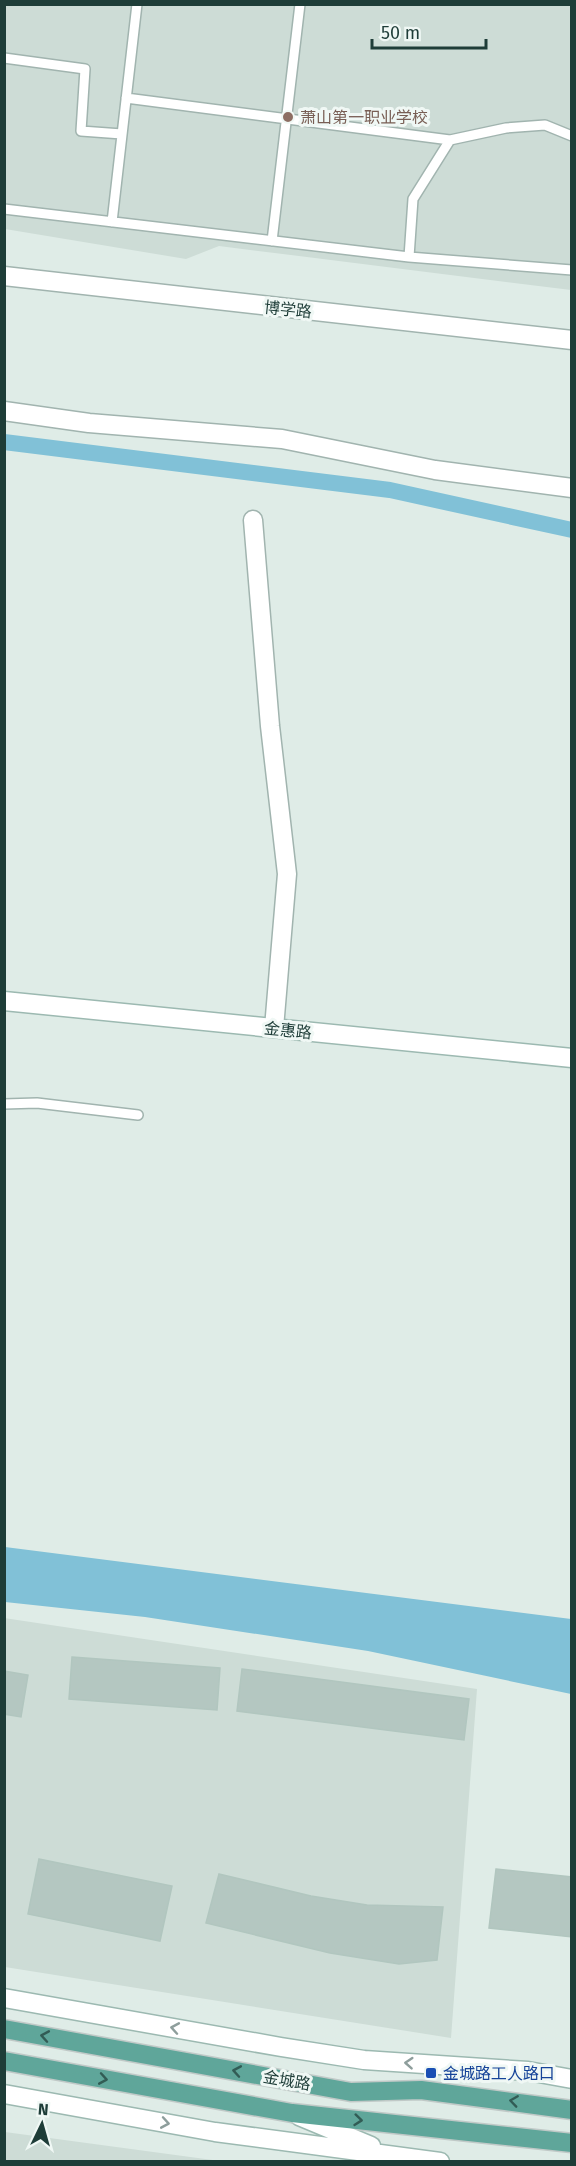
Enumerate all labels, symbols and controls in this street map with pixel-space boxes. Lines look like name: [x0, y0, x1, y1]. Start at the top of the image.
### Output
scale bar: [372, 12, 486, 50]
text: 50 m: [381, 22, 420, 44]
place label: 萧山第一职业学校: [300, 108, 428, 127]
marker: 萧山第一职业学校: [281, 110, 295, 124]
street label: 博学路: [263, 298, 313, 321]
street label: 金惠路: [263, 1019, 313, 1042]
one-way arrow: [170, 2022, 180, 2035]
one-way arrow: [41, 2031, 50, 2043]
one-way arrow: [405, 2056, 414, 2069]
place label: 金城路工人路口: [443, 2064, 555, 2083]
one-way arrow: [232, 2065, 242, 2078]
marker: 金城路工人路口: [424, 2066, 438, 2080]
street label: 金城路: [262, 2067, 312, 2094]
one-way arrow: [98, 2072, 108, 2085]
north arrow: [12, 2094, 72, 2154]
one-way arrow: [509, 2096, 518, 2108]
text: N: [37, 2100, 49, 2119]
one-way arrow: [353, 2113, 362, 2126]
one-way arrow: [160, 2116, 170, 2129]

